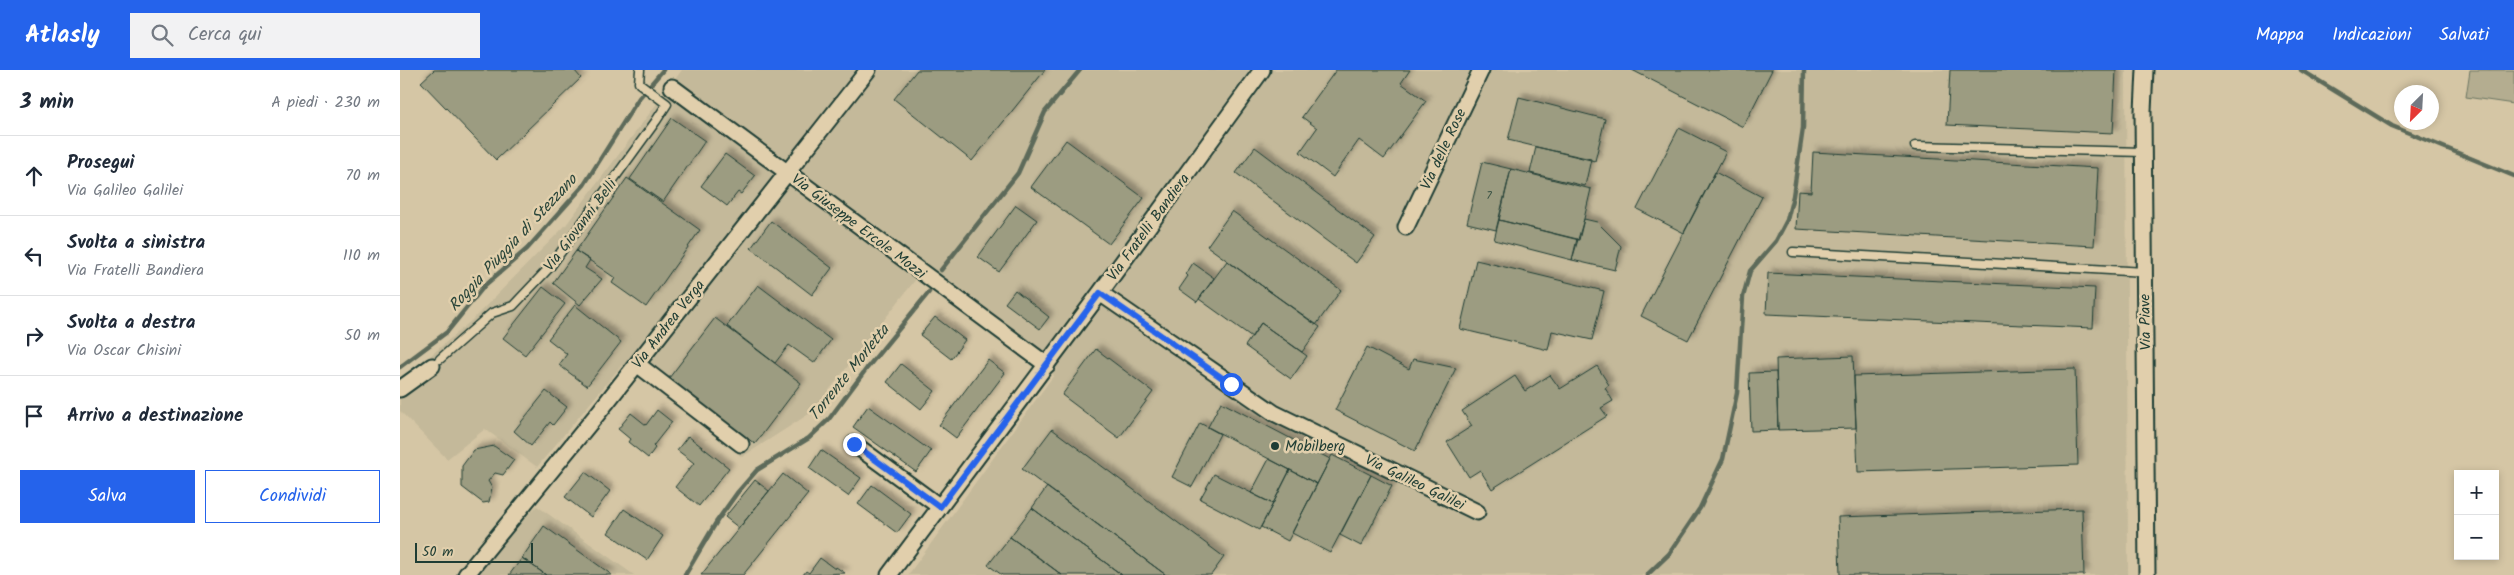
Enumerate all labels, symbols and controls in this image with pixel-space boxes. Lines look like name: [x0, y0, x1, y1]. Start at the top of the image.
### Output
search box: [130, 13, 480, 58]
text: Atlasly: [25, 16, 100, 55]
text: Cerca qui: [188, 20, 262, 50]
icon: search: [148, 21, 176, 49]
text: Mappa: [2256, 21, 2304, 50]
text: Indicazioni: [2332, 21, 2411, 50]
text: Salvati: [2439, 21, 2489, 50]
north arrow: [2394, 85, 2439, 130]
text: 3 min: [20, 86, 74, 119]
text: A piedi · 230 m: [271, 90, 380, 115]
street label: Via delle Rose: [1415, 104, 1473, 194]
text: Prosegui: [67, 148, 134, 178]
icon: ahead: [20, 162, 48, 190]
text: 70 m: [345, 163, 380, 188]
water label: Roggia Piuggia di Stezzano: [443, 167, 585, 317]
street label: Via Giuseppe Ercole Mozzi: [786, 168, 932, 287]
street label: Via Fratelli Bandiera: [1101, 169, 1196, 287]
street label: Via Giovanni Belli: [538, 173, 624, 277]
text: Via Galileo Galilei: [67, 178, 183, 203]
house number: 7: [1486, 186, 1492, 205]
text: Svolta a sinistra: [67, 228, 205, 258]
icon: left: [20, 242, 48, 270]
text: 110 m: [343, 243, 380, 268]
text: Via Fratelli Bandiera: [67, 258, 204, 283]
street label: Via Andrea Verga: [626, 275, 711, 374]
street label: Via Piave: [2134, 293, 2158, 350]
text: Svolta a destra: [67, 308, 195, 338]
water label: Torrente Morletta: [802, 318, 897, 427]
icon: right: [20, 322, 48, 350]
text: 50 m: [344, 323, 380, 348]
text: Via Oscar Chisini: [67, 338, 181, 363]
route start: [1220, 373, 1243, 396]
text: Arrivo a destinazione: [67, 401, 243, 431]
icon: arrive: [20, 402, 48, 430]
route end: [843, 433, 866, 456]
place label: Mobilberg: [1285, 435, 1345, 459]
marker: Mobilberg: [1269, 440, 1281, 452]
street label: Via Galileo Galilei: [1360, 448, 1470, 518]
button: Salva: [20, 470, 195, 523]
button: Condividi: [205, 470, 380, 523]
map controls: [2454, 470, 2499, 560]
button: +: [2454, 470, 2499, 515]
button: −: [2454, 515, 2499, 560]
scale bar: [415, 540, 532, 563]
text: 50 m: [422, 541, 453, 563]

